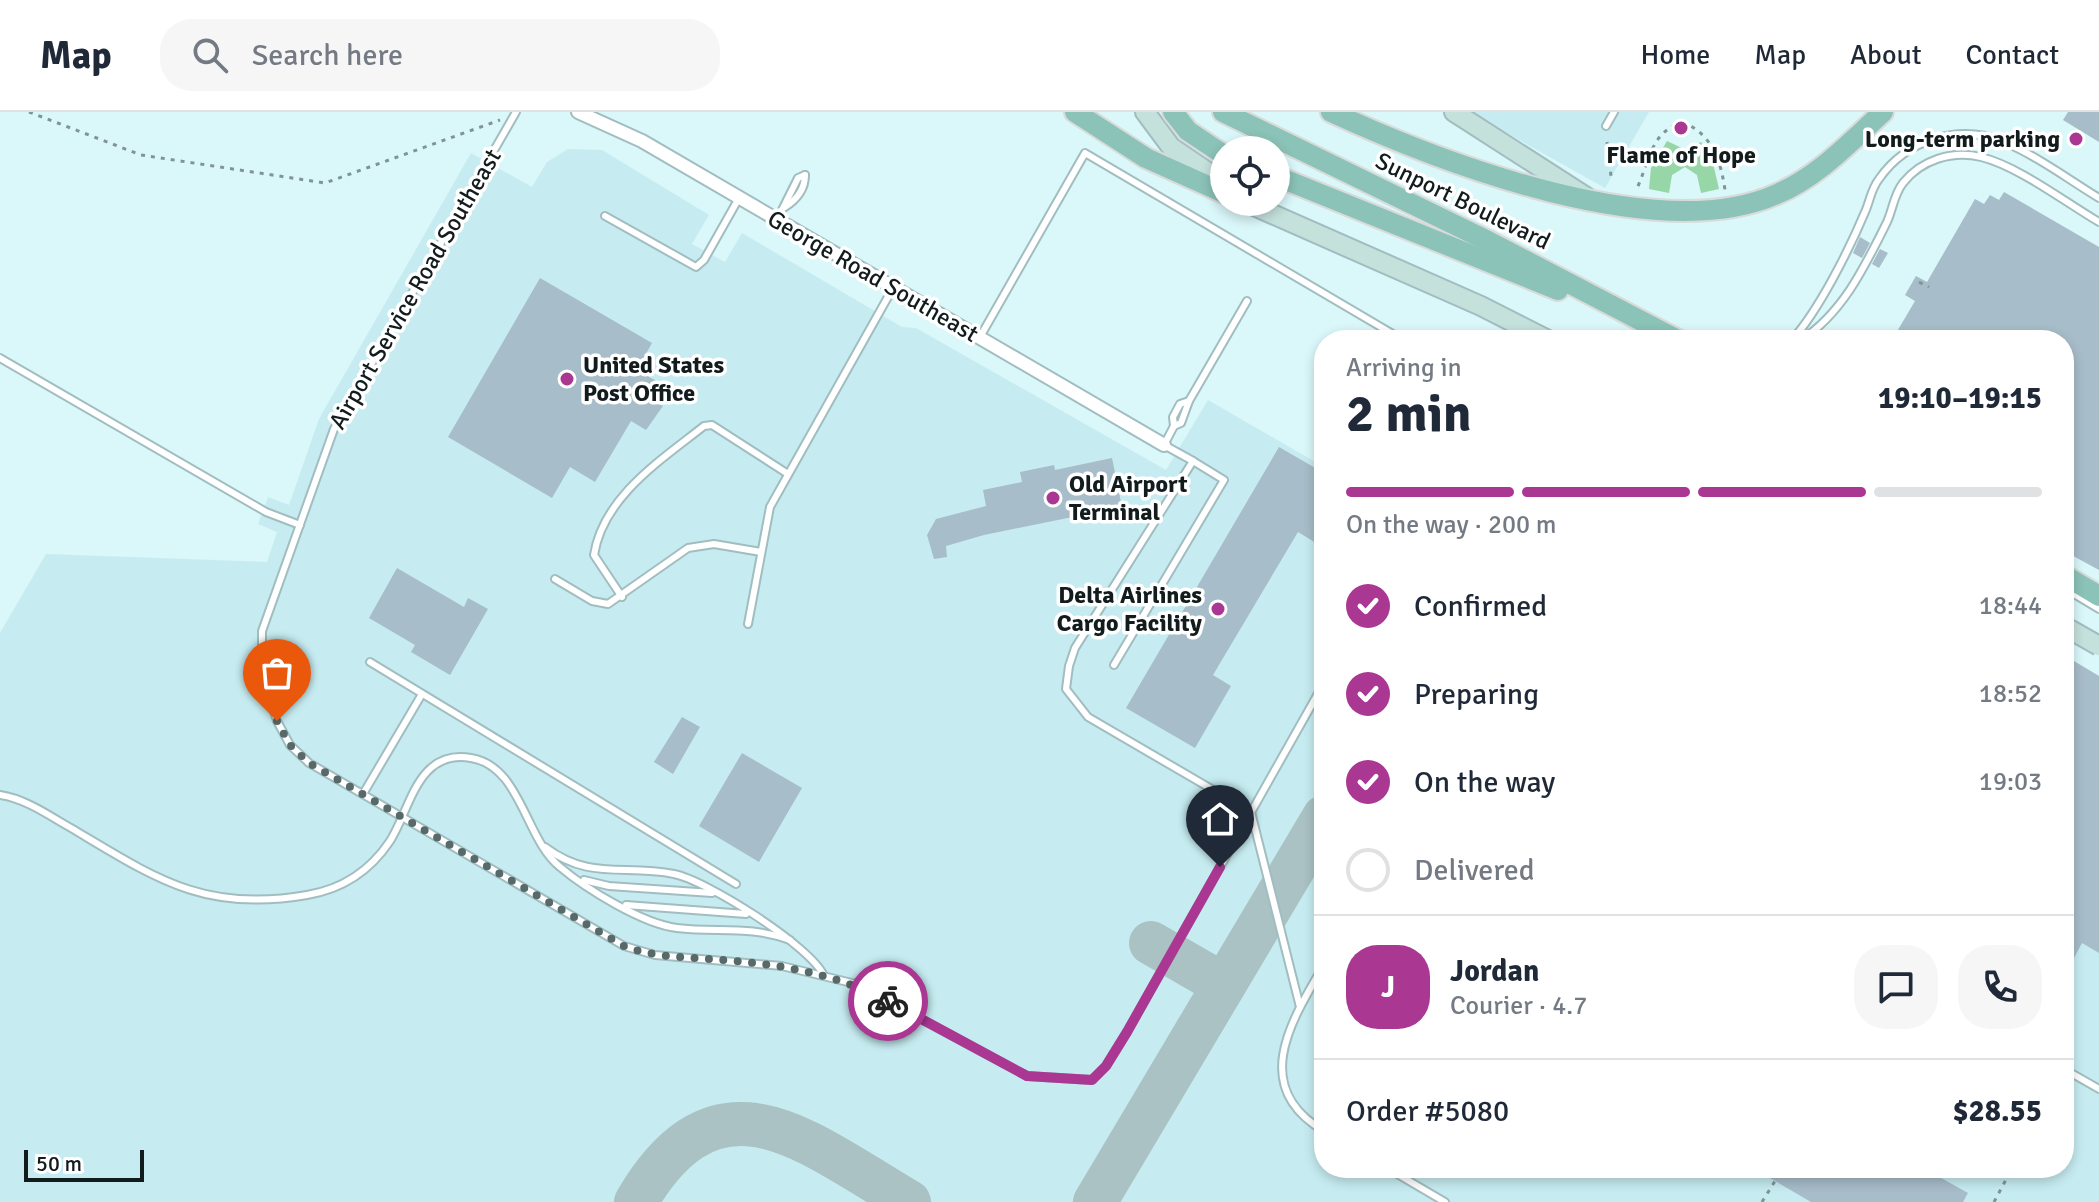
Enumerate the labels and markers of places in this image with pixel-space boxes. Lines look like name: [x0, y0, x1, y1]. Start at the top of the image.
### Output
marker: Flame of Hope: [1672, 119, 1690, 137]
place label: Long-term parking: [1865, 124, 2060, 154]
marker: Long-term parking: [2067, 130, 2085, 148]
place label: Flame of Hope: [1606, 140, 1756, 170]
place label: United States Post Office: [583, 350, 724, 408]
marker: United States Post Office: [558, 370, 576, 388]
place label: Old Airport Terminal: [1069, 469, 1187, 527]
marker: Old Airport Terminal: [1044, 489, 1062, 507]
place label: Delta Airlines Cargo Facility: [1057, 580, 1202, 638]
marker: Delta Airlines Cargo Facility: [1209, 600, 1227, 618]
pin: [243, 639, 311, 721]
pin: [1186, 785, 1254, 867]

